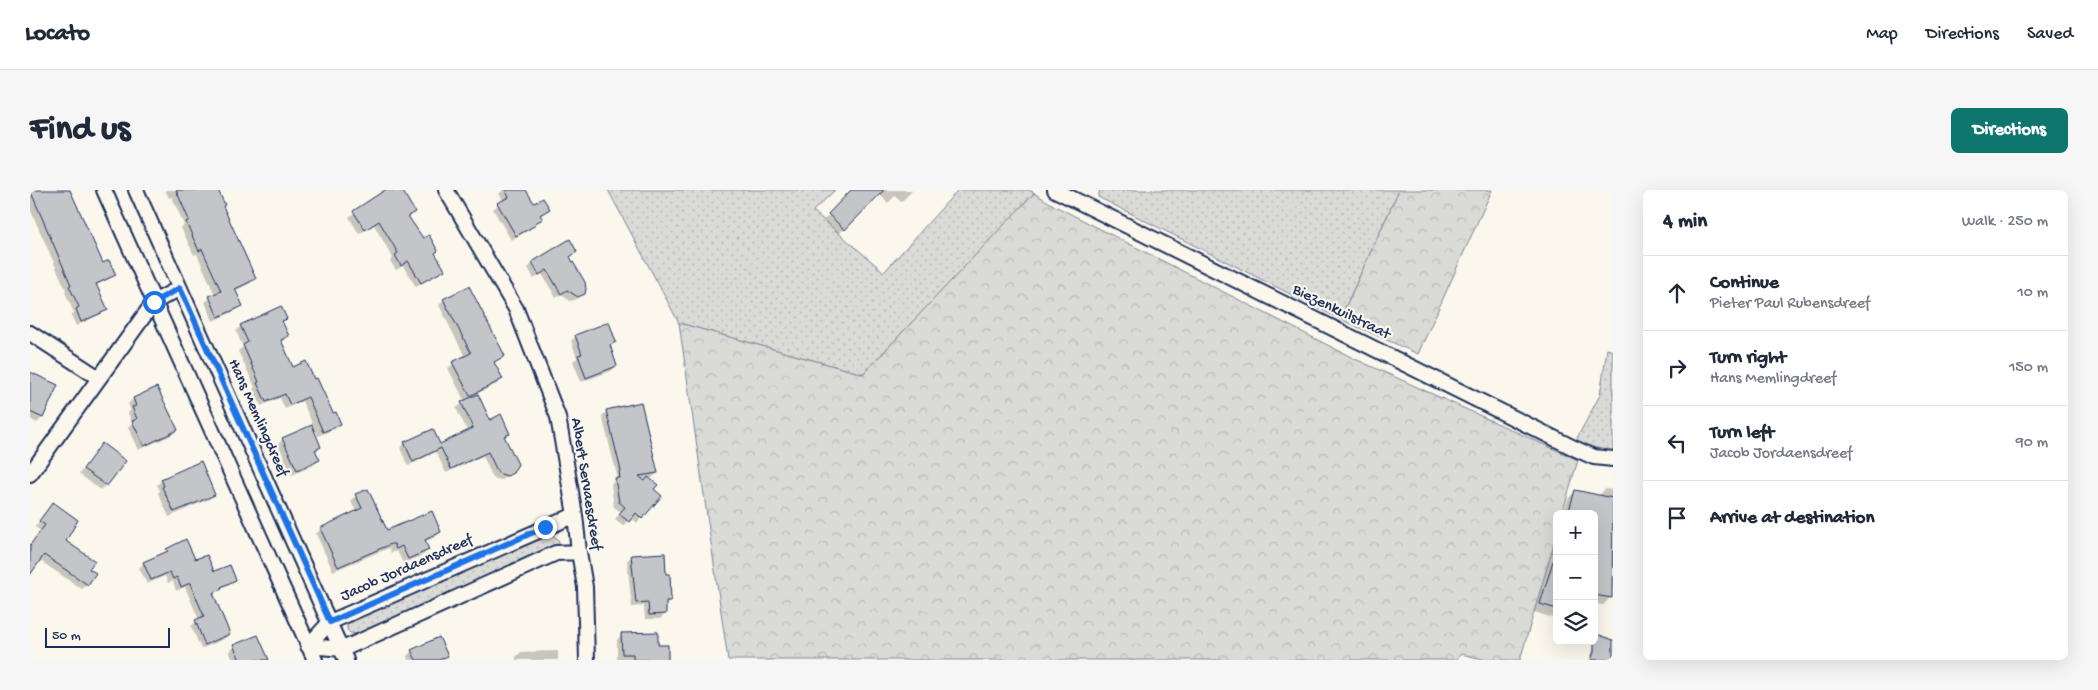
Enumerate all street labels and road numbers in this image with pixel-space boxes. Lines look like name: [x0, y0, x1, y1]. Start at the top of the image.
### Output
street label: Biezenkuilstraat: [1288, 281, 1394, 346]
street label: Hans Memlingdreef: [223, 357, 292, 480]
street label: Albert Servaesdreef: [565, 417, 605, 553]
street label: Jacob Jordaensdreef: [338, 531, 477, 607]

